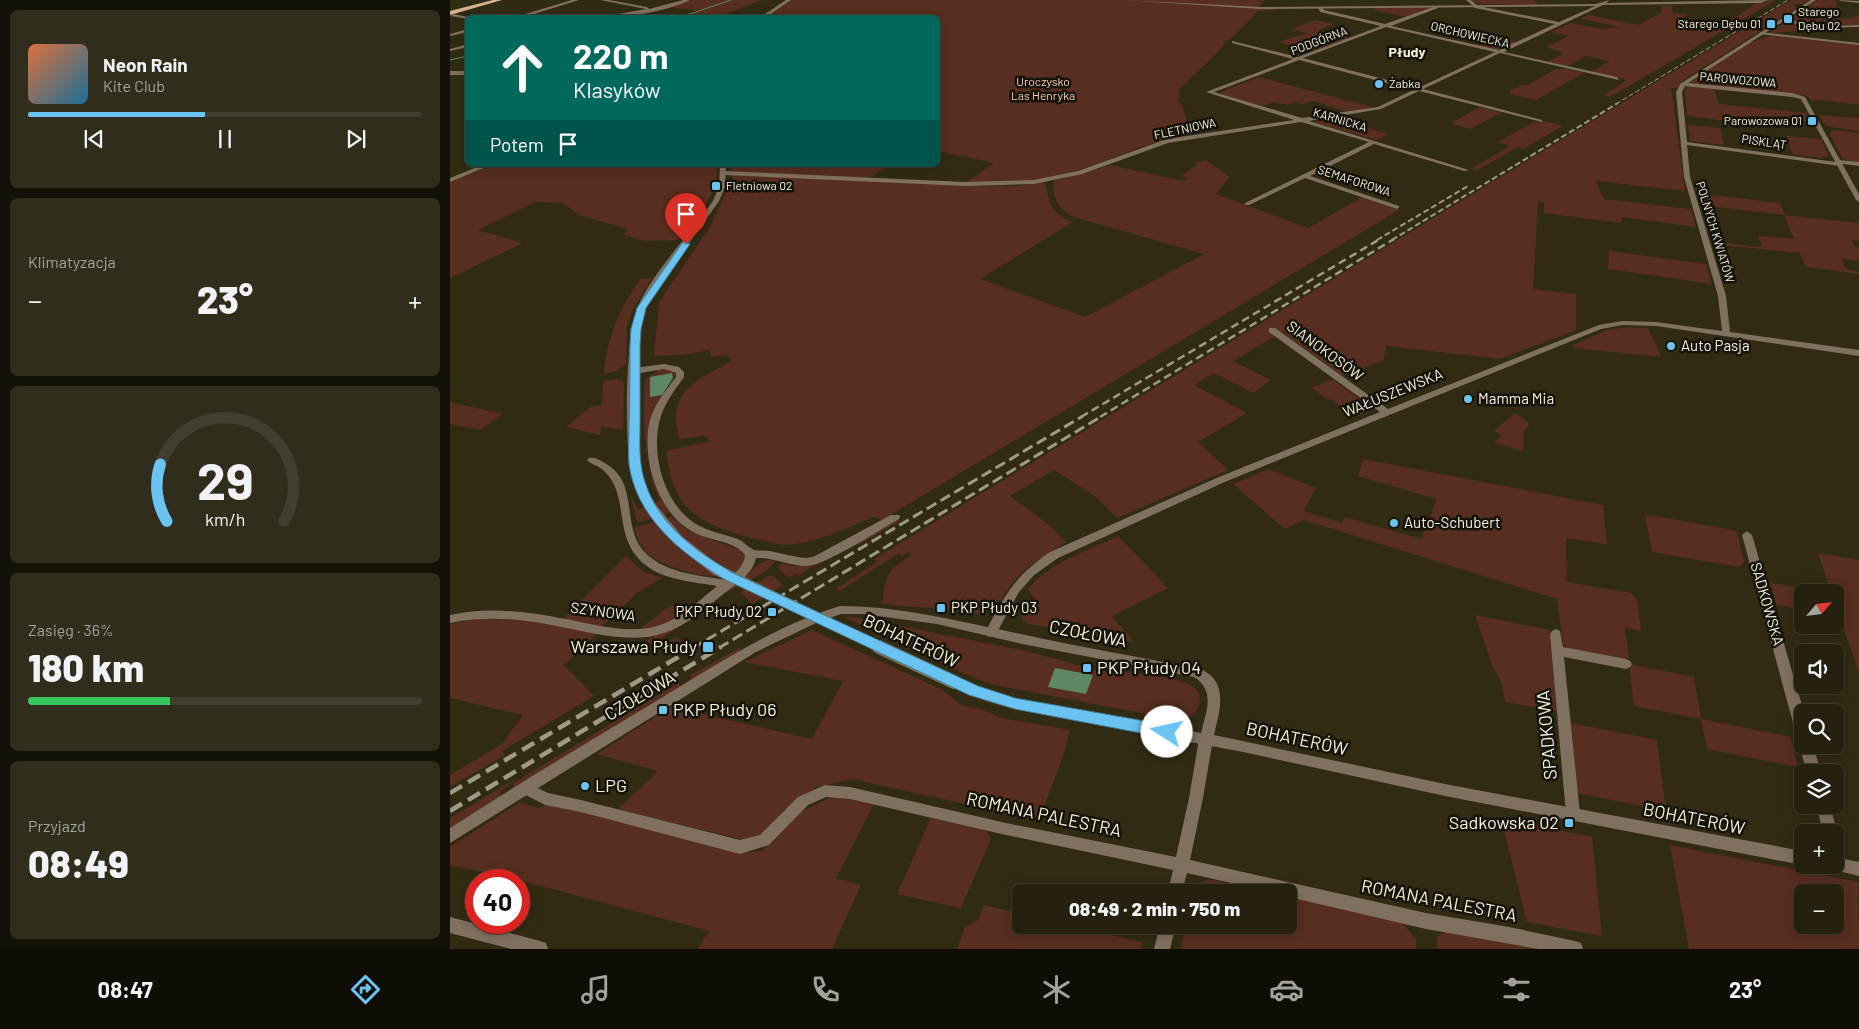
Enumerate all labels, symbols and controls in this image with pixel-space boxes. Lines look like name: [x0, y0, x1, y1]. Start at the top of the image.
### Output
place label: Starego Dębu 02: [1798, 4, 1840, 32]
marker: Starego Dębu 02: [1782, 13, 1794, 25]
place label: Starego Dębu 01: [1678, 16, 1761, 30]
street label: ORCHOWIECKA: [1429, 18, 1511, 50]
marker: Starego Dębu 01: [1765, 18, 1777, 30]
street label: PODGÓRNA: [1288, 23, 1349, 57]
text: 220 m: [573, 34, 668, 76]
icon: ahead: [490, 35, 555, 100]
district label: Płudy: [1388, 43, 1426, 60]
text: Neon Rain: [103, 53, 188, 76]
street label: PAROWOZOWA: [1699, 69, 1777, 89]
park label: Uroczysko Las Henryka: [1011, 74, 1075, 102]
text: Kite Club: [103, 76, 165, 95]
text: Klasyków: [573, 76, 661, 102]
place label: Żabka: [1389, 76, 1420, 90]
marker: Żabka: [1373, 78, 1385, 90]
street label: KARNICKA: [1312, 104, 1369, 134]
place label: Parowozowa 01: [1724, 113, 1802, 127]
street label: FLETNIOWA: [1153, 115, 1217, 141]
marker: Parowozowa 01: [1806, 115, 1818, 127]
icon: previous: [80, 125, 108, 153]
icon: pause: [211, 125, 239, 153]
icon: next: [342, 125, 370, 153]
icon: arrive: [554, 130, 582, 158]
street label: PISKLĄT: [1741, 131, 1788, 151]
text: Potem: [490, 133, 544, 156]
street label: SEMAFOROWA: [1316, 162, 1393, 198]
place label: Fletniowa 02: [726, 178, 792, 192]
street label: POLNYCH KWIATÓW: [1694, 179, 1738, 284]
marker: Fletniowa 02: [710, 180, 722, 192]
pin: [665, 193, 707, 244]
icon: arrive: [672, 200, 700, 228]
text: Klimatyzacja: [28, 252, 116, 271]
text: 23°: [197, 276, 253, 322]
text: −: [28, 283, 42, 317]
text: +: [408, 283, 422, 317]
street label: SIANOKOSÓW: [1284, 316, 1368, 384]
place label: Auto Pasja: [1681, 336, 1750, 354]
marker: Auto Pasja: [1665, 340, 1677, 352]
street label: WAŁUSZEWSKA: [1340, 364, 1445, 420]
place label: Mamma Mia: [1478, 389, 1554, 407]
marker: Mamma Mia: [1462, 393, 1474, 405]
text: 29: [197, 448, 253, 510]
text: km/h: [205, 508, 245, 530]
place label: Auto-Schubert: [1404, 513, 1500, 531]
marker: Auto-Schubert: [1388, 517, 1400, 529]
street label: SADKOWSKA: [1747, 560, 1788, 647]
north arrow: [1794, 584, 1844, 634]
map controls: [1794, 584, 1844, 934]
street label: SZYNOWA: [569, 598, 637, 624]
place label: PKP Płudy 03: [951, 598, 1037, 616]
place label: PKP Płudy 02: [675, 602, 762, 620]
marker: PKP Płudy 03: [935, 602, 947, 614]
marker: PKP Płudy 02: [766, 606, 778, 618]
street label: BOHATERÓW: [860, 608, 963, 672]
street label: CZOŁOWA: [1047, 615, 1129, 651]
text: Zasięg · 36%: [28, 620, 114, 639]
place label: Warszawa Płudy: [570, 635, 697, 657]
marker: Warszawa Płudy: [701, 640, 715, 654]
text: 180 km: [28, 644, 144, 690]
button: sound: [1794, 644, 1844, 694]
place label: PKP Płudy 04: [1097, 656, 1201, 678]
marker: PKP Płudy 04: [1081, 662, 1093, 674]
street label: CZOŁOWA: [600, 665, 679, 725]
street label: SPADKOWA: [1531, 689, 1561, 781]
place label: PKP Płudy 06: [673, 698, 777, 720]
marker: PKP Płudy 06: [657, 704, 669, 716]
button: search: [1794, 704, 1844, 754]
position arrow: [1140, 705, 1192, 757]
street label: BOHATERÓW: [1244, 717, 1350, 760]
button: layers: [1794, 764, 1844, 814]
place label: LPG: [595, 774, 627, 796]
marker: LPG: [579, 780, 591, 792]
street label: ROMANA PALESTRA: [965, 787, 1124, 841]
street label: BOHATERÓW: [1641, 797, 1747, 839]
place label: Sadkowska 02: [1449, 811, 1559, 833]
text: Przyjazd: [28, 816, 86, 835]
marker: Sadkowska 02: [1563, 817, 1575, 829]
button: +: [1794, 824, 1844, 874]
text: 08:49: [28, 840, 129, 886]
speed limit sign: 40: [465, 869, 530, 934]
street label: ROMANA PALESTRA: [1360, 874, 1519, 926]
button: −: [1794, 884, 1844, 934]
text: 08:49 · 2 min · 750 m: [1069, 897, 1240, 920]
icon: directions: [348, 972, 383, 1007]
icon: music: [578, 972, 613, 1007]
icon: phone: [808, 972, 843, 1007]
icon: climate: [1039, 972, 1074, 1007]
icon: car: [1269, 972, 1304, 1007]
icon: filters: [1499, 972, 1534, 1007]
text: 08:47: [98, 976, 153, 1002]
text: 23°: [1729, 976, 1761, 1002]

